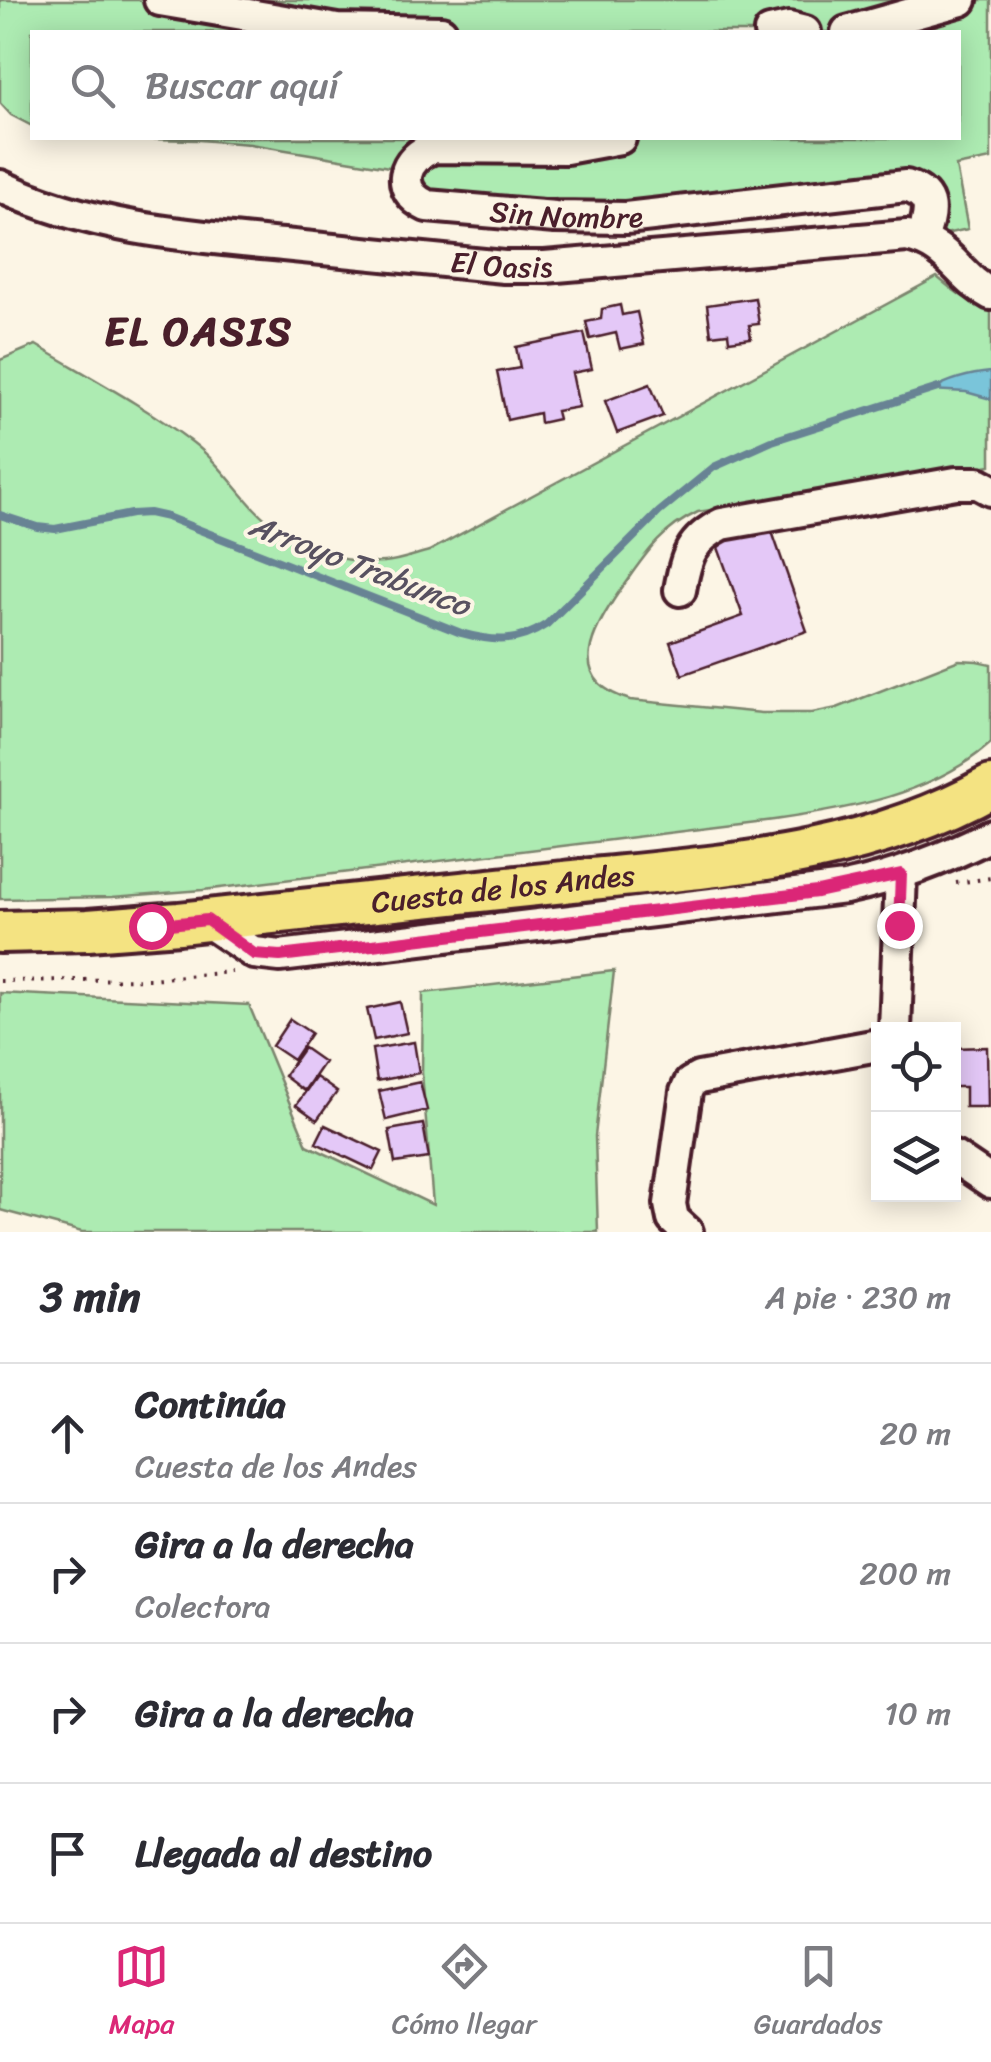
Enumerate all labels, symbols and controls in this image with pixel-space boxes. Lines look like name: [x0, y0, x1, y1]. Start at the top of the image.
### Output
search box: [30, 30, 961, 140]
text: Buscar aquí: [145, 52, 339, 119]
icon: search: [65, 58, 120, 113]
street label: Sin Nombre: [487, 184, 646, 245]
street label: El Oasis: [448, 235, 555, 294]
district label: EL OASIS: [104, 296, 294, 367]
water label: Arroyo Trabunco: [240, 497, 480, 634]
street label: Cuesta de los Andes: [368, 848, 638, 930]
route end: [877, 903, 923, 949]
route start: [129, 904, 175, 950]
map controls: [871, 1022, 961, 1202]
button: locate: [871, 1022, 961, 1112]
button: layers: [871, 1112, 961, 1202]
text: 3 min: [40, 1260, 140, 1334]
text: A pie · 230 m: [765, 1269, 951, 1326]
text: Continúa: [135, 1371, 286, 1438]
text: 20 m: [879, 1405, 951, 1462]
icon: ahead: [40, 1406, 95, 1461]
text: Cuesta de los Andes: [135, 1438, 417, 1495]
text: Gira a la derecha: [135, 1511, 414, 1578]
text: 200 m: [859, 1545, 951, 1602]
icon: right: [40, 1546, 95, 1601]
text: Colectora: [135, 1578, 271, 1635]
text: Gira a la derecha: [135, 1680, 414, 1747]
text: 10 m: [884, 1685, 951, 1742]
icon: right: [40, 1686, 95, 1741]
text: Llegada al destino: [135, 1820, 432, 1887]
icon: arrive: [40, 1826, 95, 1881]
tab: Mapa: [109, 1939, 174, 2048]
tab: Cómo llegar: [392, 1939, 536, 2048]
tab: Guardados: [754, 1939, 882, 2048]

